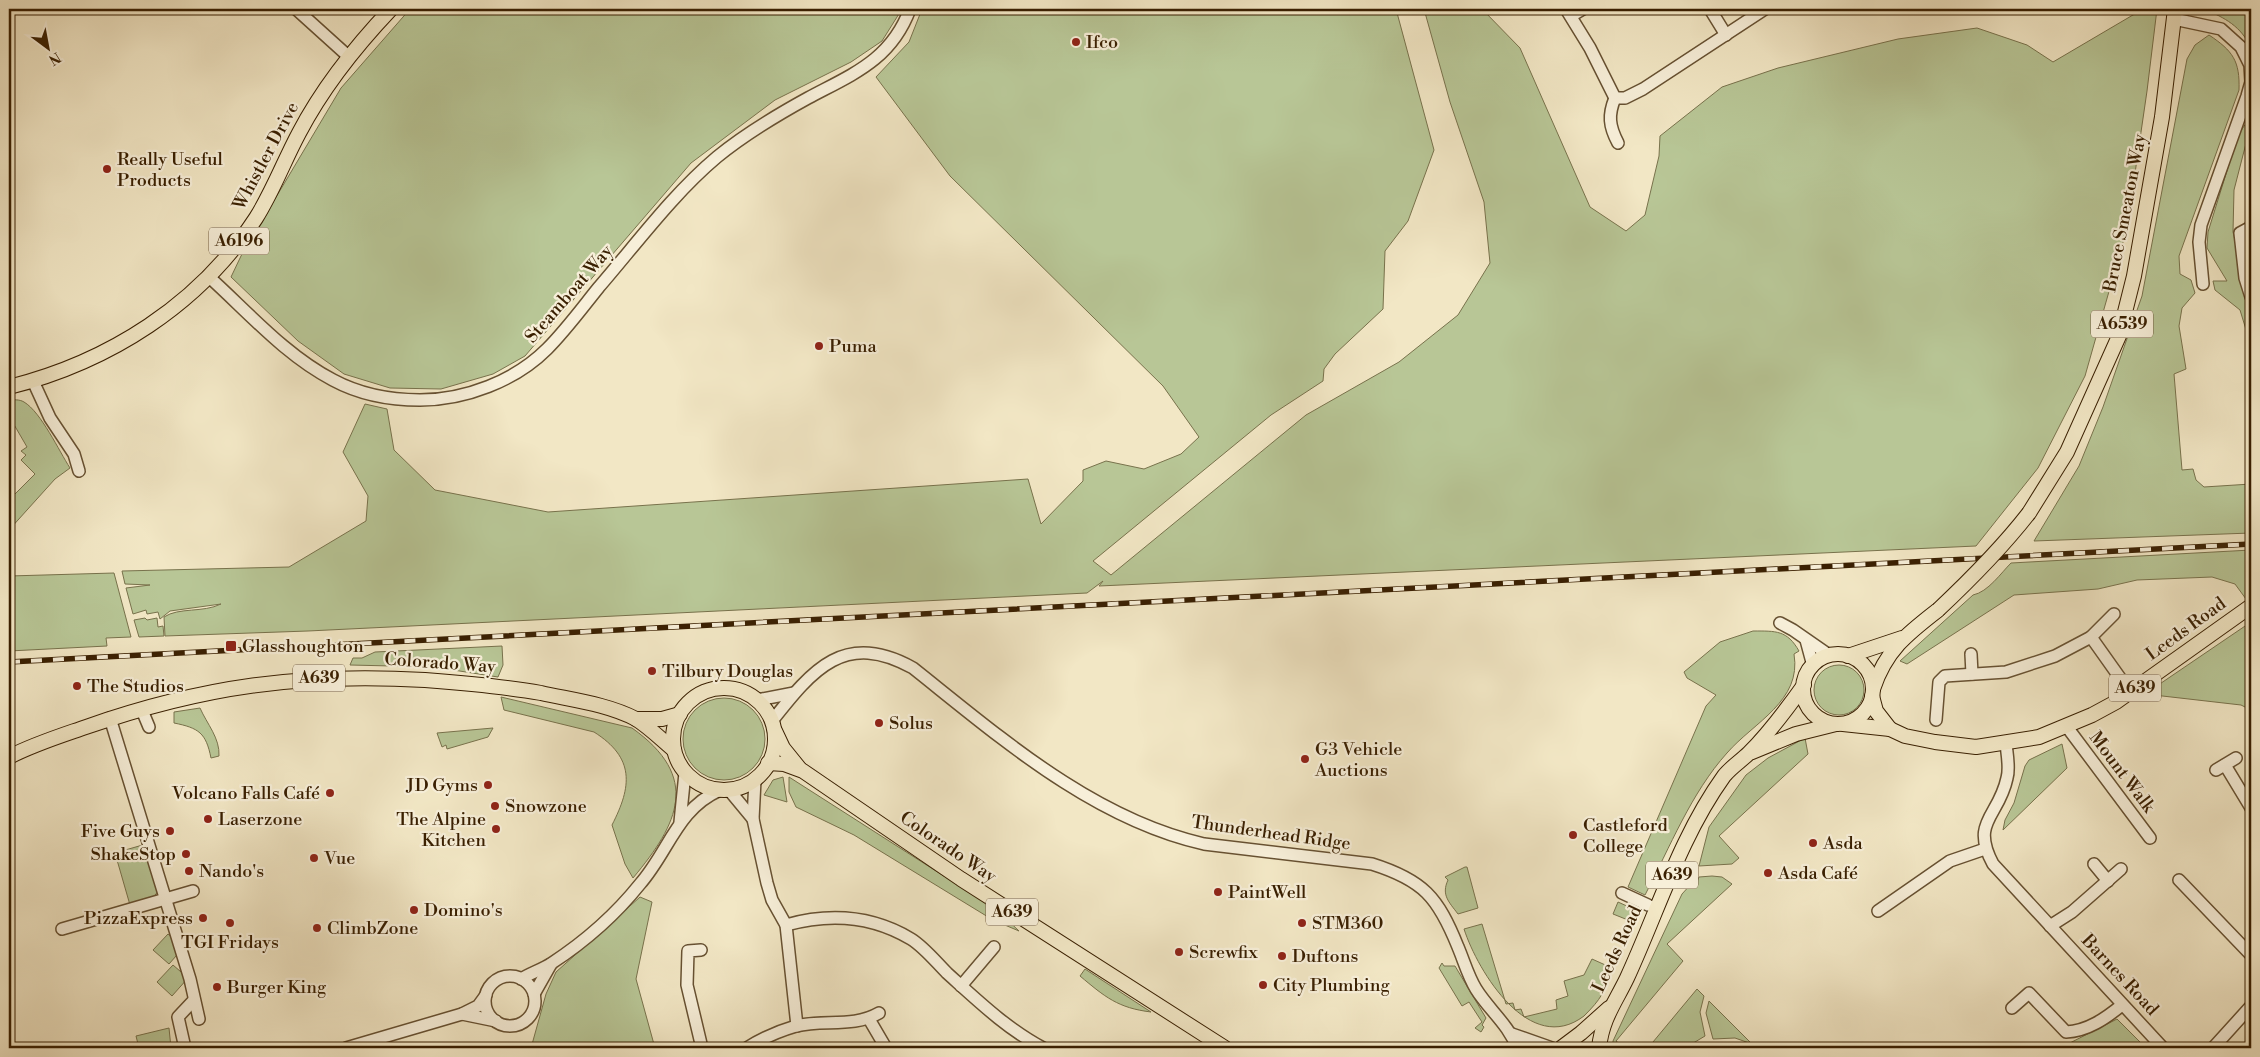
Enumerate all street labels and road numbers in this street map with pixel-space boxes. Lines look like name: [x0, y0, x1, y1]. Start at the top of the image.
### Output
street label: Whistler Drive: [227, 98, 304, 215]
street label: Bruce Smeaton Way: [2098, 132, 2152, 295]
road number: A6196: [209, 228, 269, 255]
street label: Steamboat Way: [520, 240, 618, 348]
road number: A6539: [2091, 310, 2153, 338]
street label: Leeds Road: [2141, 592, 2231, 666]
street label: Colorado Way: [383, 648, 497, 678]
road number: A639: [293, 664, 345, 691]
road number: A639: [2109, 674, 2161, 701]
street label: Mount Walk: [2084, 727, 2161, 819]
street label: Colorado Way: [895, 806, 1001, 888]
street label: Thunderhead Ridge: [1190, 810, 1352, 856]
road number: A639: [1646, 862, 1698, 888]
road number: A639: [986, 899, 1038, 926]
street label: Leeds Road: [1587, 901, 1648, 996]
street label: Barnes Road: [2076, 929, 2164, 1021]

